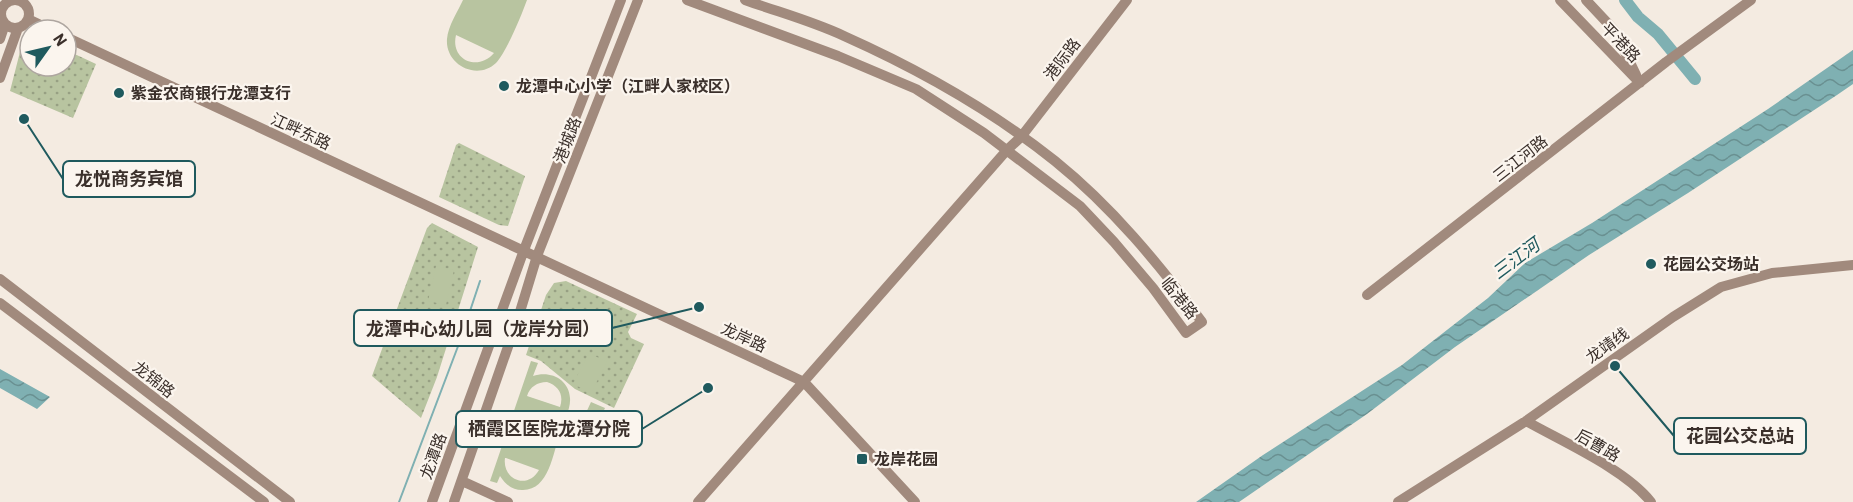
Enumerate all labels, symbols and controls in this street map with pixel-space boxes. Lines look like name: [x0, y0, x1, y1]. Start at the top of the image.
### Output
north arrow: [18, 18, 78, 78]
street label: 平港路: [1598, 18, 1645, 66]
text: N: [50, 30, 72, 49]
street label: 港际路: [1040, 34, 1084, 84]
place label: 龙潭中心小学（江畔人家校区）: [516, 76, 740, 95]
marker: 龙潭中心小学（江畔人家校区）: [497, 79, 511, 93]
place label: 紫金农商银行龙潭支行: [131, 83, 291, 102]
marker: 紫金农商银行龙潭支行: [112, 86, 126, 100]
street label: 江畔东路: [268, 108, 334, 153]
street label: 港城路: [549, 114, 584, 166]
street label: 三江河路: [1489, 130, 1551, 185]
callout: 龙悦商务宾馆: [63, 161, 195, 197]
text: 龙悦商务宾馆: [75, 167, 183, 189]
water label: 三江河: [1487, 231, 1546, 283]
place label: 花园公交场站: [1663, 254, 1759, 273]
marker: 花园公交场站: [1644, 257, 1658, 271]
street label: 临港路: [1158, 273, 1203, 322]
callout: 龙潭中心幼儿园（龙岸分园）: [354, 310, 612, 346]
text: 龙潭中心幼儿园（龙岸分园）: [366, 317, 600, 339]
street label: 龙岸路: [718, 318, 770, 355]
street label: 龙靖线: [1582, 323, 1632, 366]
street label: 龙锦路: [130, 356, 179, 401]
callout: 栖霞区医院龙潭分院: [456, 411, 642, 447]
text: 栖霞区医院龙潭分院: [468, 417, 630, 439]
callout: 花园公交总站: [1674, 418, 1806, 454]
street label: 后曹路: [1573, 424, 1624, 465]
text: 花园公交总站: [1686, 424, 1794, 446]
street label: 龙潭路: [415, 430, 450, 482]
place label: 龙岸花园: [874, 449, 938, 468]
marker: 龙岸花园: [855, 452, 869, 466]

